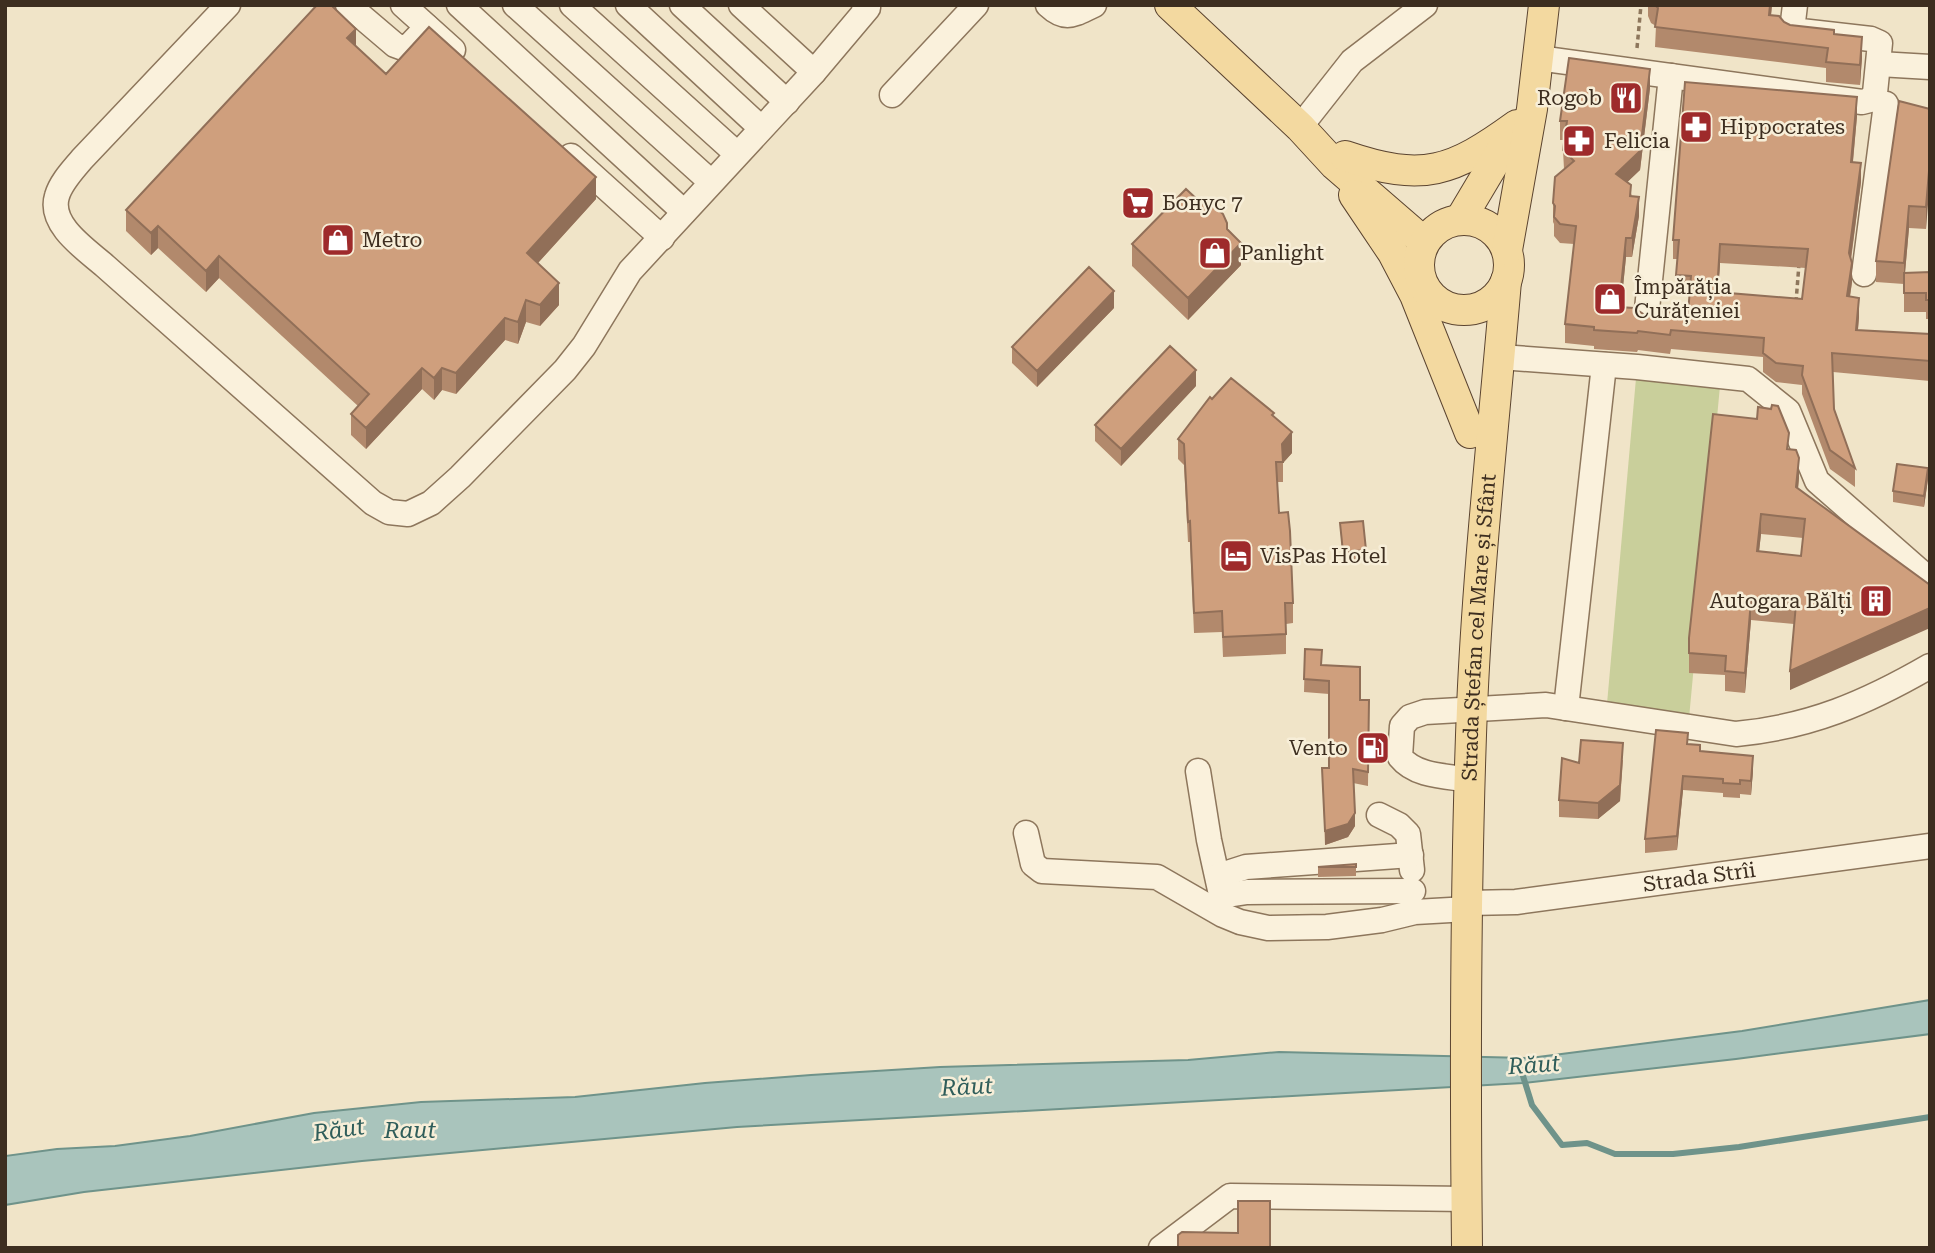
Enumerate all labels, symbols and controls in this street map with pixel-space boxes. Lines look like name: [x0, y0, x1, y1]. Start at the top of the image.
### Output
restaurant icon: Rogob: [1607, 79, 1645, 117]
place label: Rogob: [1537, 86, 1602, 110]
pharmacy icon: Hippocrates: [1677, 108, 1715, 146]
place label: Hippocrates: [1720, 115, 1845, 139]
pharmacy icon: Felicia: [1560, 122, 1598, 160]
place label: Felicia: [1604, 129, 1671, 153]
supermarket icon: Бонус 7: [1119, 184, 1157, 222]
place label: Бонус 7: [1162, 191, 1243, 215]
shop icon: Metro: [319, 221, 357, 259]
place label: Metro: [362, 228, 422, 252]
shop icon: Panlight: [1196, 234, 1234, 272]
place label: Panlight: [1240, 241, 1324, 265]
place label: Împărăția Curățeniei: [1634, 275, 1740, 325]
shop icon: Împărăția Curățeniei: [1591, 280, 1629, 318]
street label: Strada Ștefan cel Mare și Sfânt: [1458, 473, 1501, 781]
hotel icon: VisPas Hotel: [1217, 537, 1255, 575]
place label: VisPas Hotel: [1260, 544, 1387, 568]
building icon: Autogara Bălți: [1857, 582, 1895, 620]
place label: Autogara Bălți: [1710, 589, 1852, 615]
fuel station icon: Vento: [1354, 729, 1392, 767]
place label: Vento: [1289, 736, 1348, 760]
street label: Strada Strîi: [1641, 858, 1757, 897]
water label: Răut: [1506, 1050, 1561, 1080]
water label: Răut: [939, 1072, 994, 1102]
water label: Răut: [310, 1113, 367, 1147]
water label: Raut: [383, 1117, 436, 1144]

